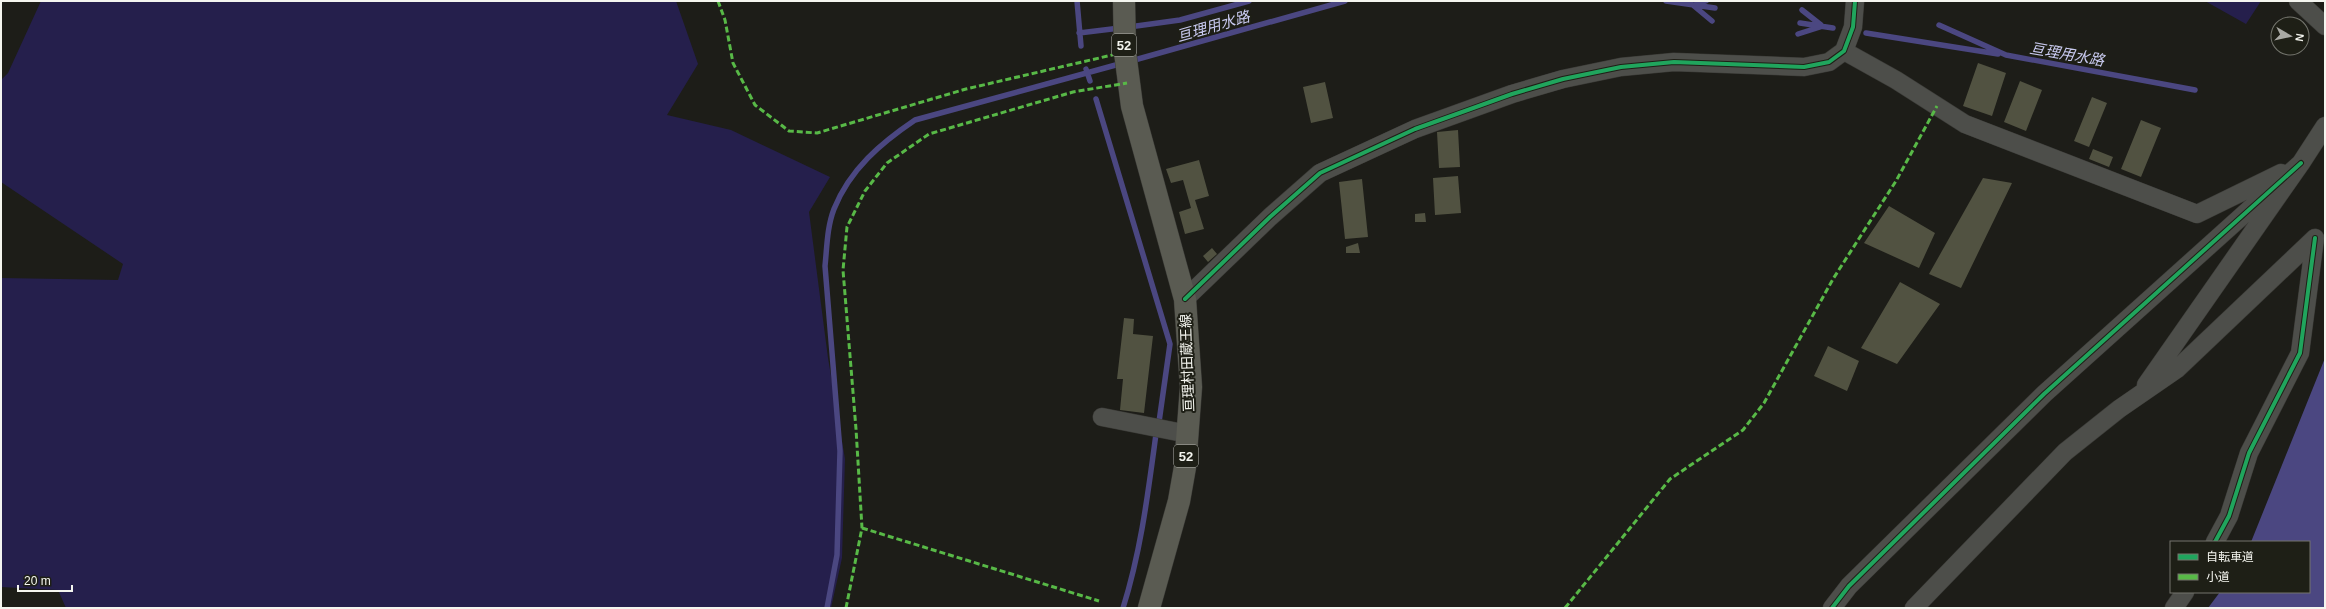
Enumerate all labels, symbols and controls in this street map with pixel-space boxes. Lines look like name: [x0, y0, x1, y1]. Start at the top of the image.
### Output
water label: 亘理用水路: [1175, 7, 1253, 45]
north arrow: [2270, 16, 2310, 56]
text: N: [2293, 33, 2306, 42]
road number: 52: [1112, 34, 1136, 56]
water label: 亘理用水路: [2029, 39, 2107, 69]
street label: 亘理村田蔵王線: [1177, 314, 1197, 412]
road number: 52: [1174, 445, 1198, 467]
legend: [2170, 541, 2310, 593]
text: 自転車道: [2206, 550, 2254, 564]
scale bar: [18, 567, 72, 593]
text: 小道: [2206, 570, 2230, 584]
text: 20 m: [24, 574, 51, 588]

